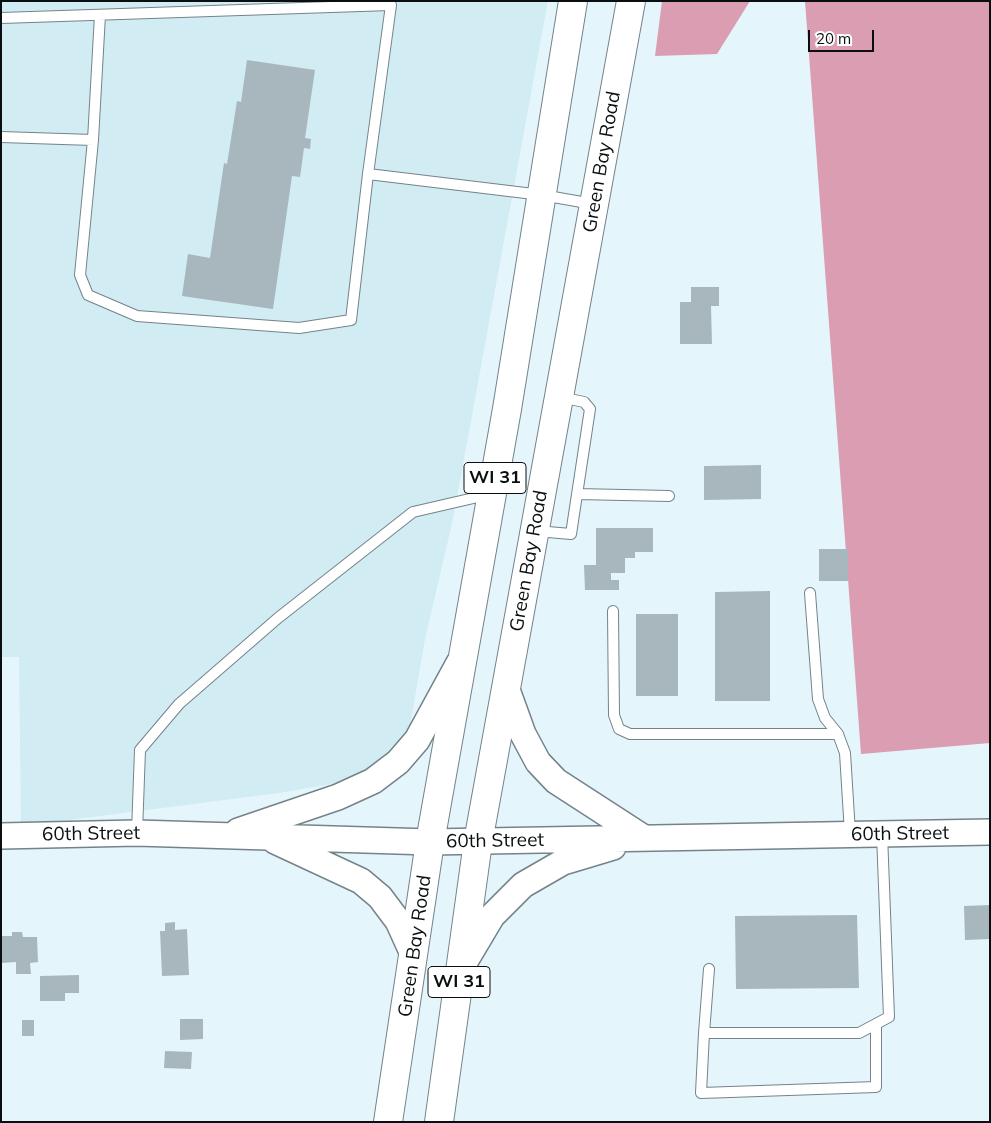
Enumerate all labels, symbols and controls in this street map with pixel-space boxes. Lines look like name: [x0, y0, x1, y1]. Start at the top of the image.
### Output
scale bar: [811, 20, 877, 52]
text: 20 m: [816, 29, 851, 48]
street label: Green Bay Road: [578, 89, 626, 235]
road number: WI 31: [464, 462, 526, 493]
street label: Green Bay Road: [505, 488, 553, 634]
street label: 60th Street: [42, 822, 140, 846]
street label: 60th Street: [851, 822, 949, 846]
street label: 60th Street: [446, 829, 544, 853]
street label: Green Bay Road: [394, 873, 436, 1019]
road number: WI 31: [428, 966, 490, 998]

